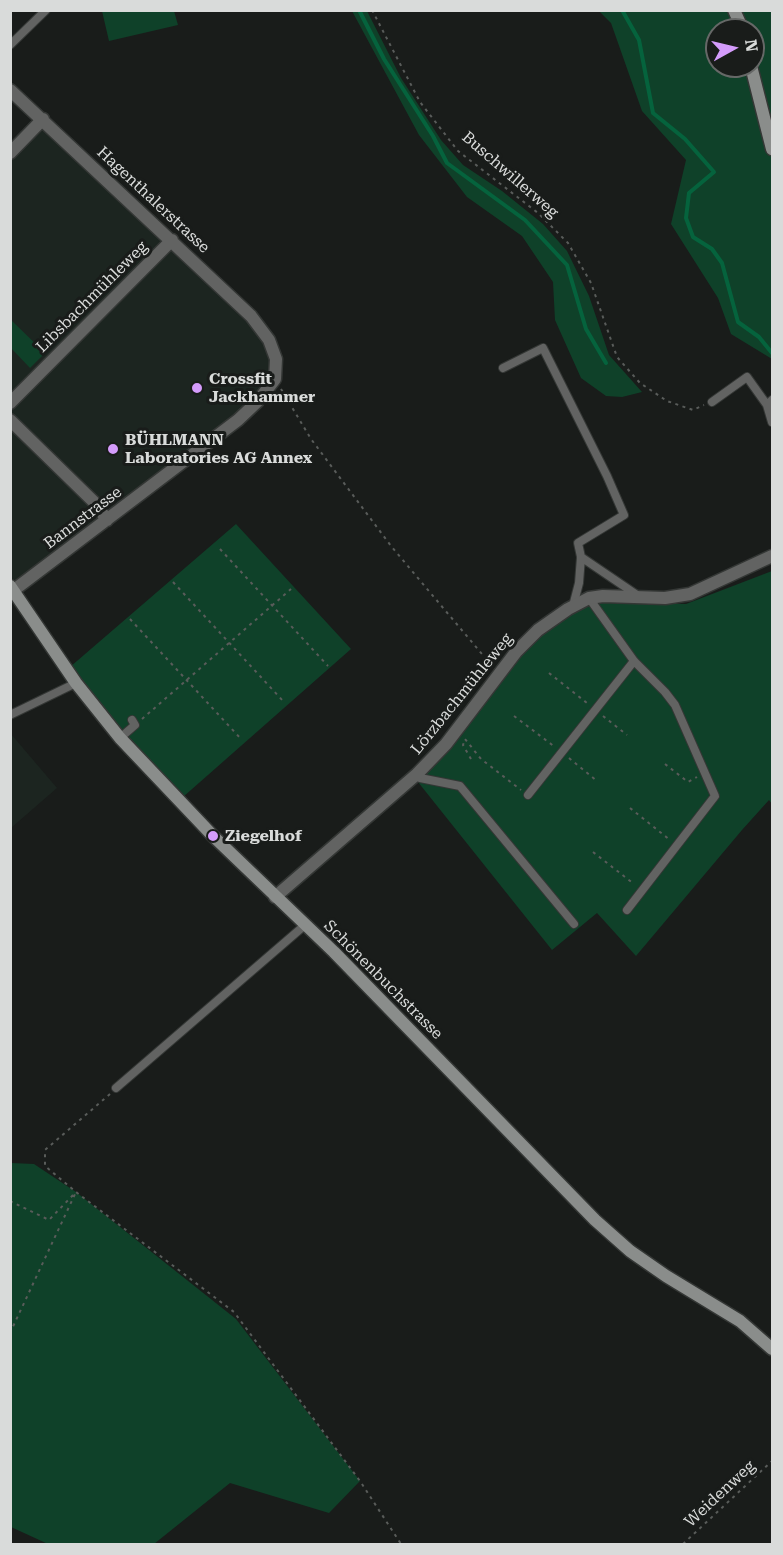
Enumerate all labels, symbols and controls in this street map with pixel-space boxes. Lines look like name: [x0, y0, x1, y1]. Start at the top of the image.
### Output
north arrow: [705, 18, 765, 78]
text: N: [741, 38, 762, 53]
street label: Buschwillerweg: [458, 128, 562, 222]
street label: Hagenthalerstrasse: [93, 143, 213, 257]
street label: Libsbachmühleweg: [32, 237, 152, 357]
place label: Crossfit Jackhammer: [209, 369, 315, 407]
marker: Crossfit Jackhammer: [190, 381, 204, 395]
place label: BÜHLMANN Laboratories AG Annex: [125, 430, 312, 468]
marker: BÜHLMANN Laboratories AG Annex: [106, 442, 120, 456]
street label: Bannstrasse: [40, 483, 126, 553]
street label: Lörzbachmühleweg: [407, 629, 517, 759]
place label: Ziegelhof: [225, 826, 302, 846]
marker: Ziegelhof: [206, 829, 220, 843]
street label: Schönenbuchstrasse: [319, 916, 447, 1044]
street label: Weidenweg: [681, 1457, 759, 1531]

